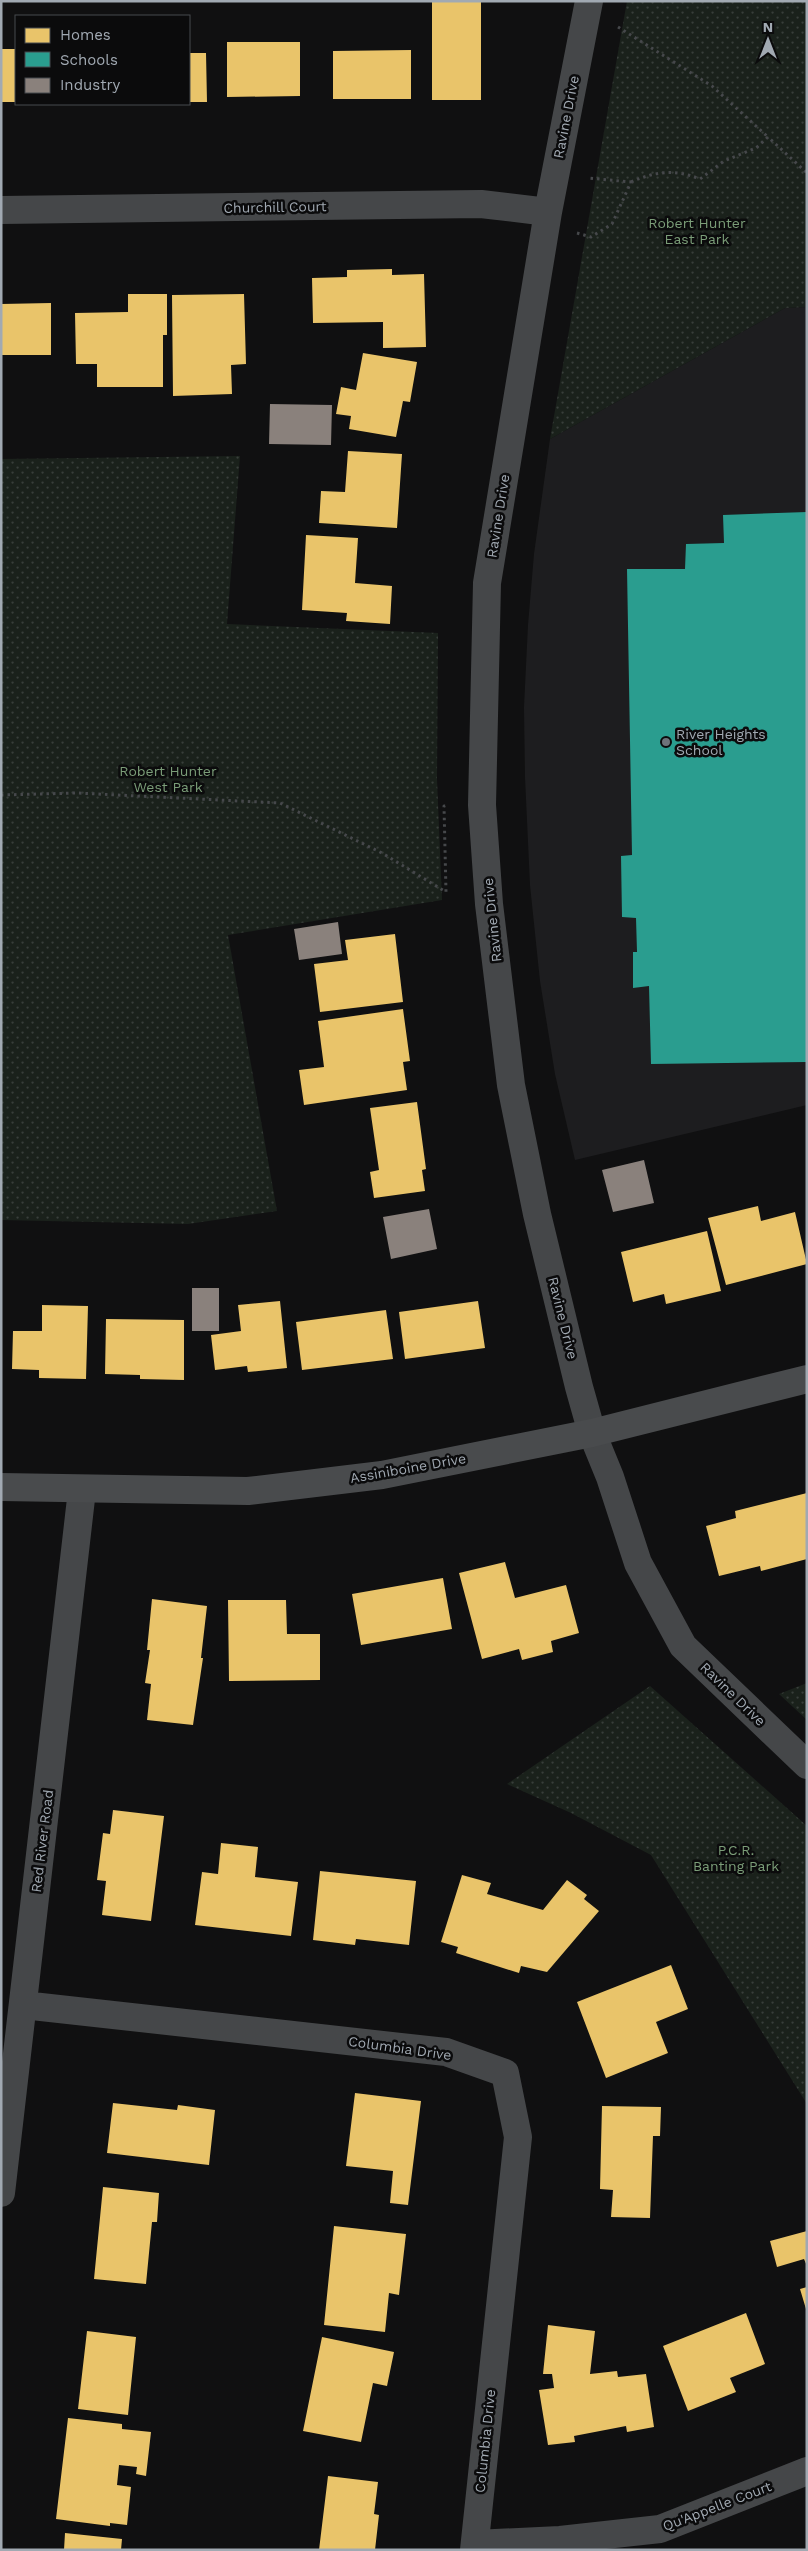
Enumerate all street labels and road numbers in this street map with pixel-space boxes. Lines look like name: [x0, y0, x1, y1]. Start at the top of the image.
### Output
street label: Ravine Drive: [550, 74, 582, 160]
street label: Churchill Court: [223, 198, 327, 216]
street label: Ravine Drive: [484, 473, 512, 559]
street label: Ravine Drive: [480, 877, 504, 963]
street label: Ravine Drive: [545, 1275, 581, 1361]
street label: Assiniboine Drive: [349, 1450, 467, 1486]
street label: Ravine Drive: [697, 1659, 769, 1729]
street label: Red River Road: [28, 1789, 56, 1893]
street label: Columbia Drive: [347, 2033, 453, 2063]
street label: Columbia Drive: [472, 2388, 498, 2494]
street label: Qu'Appelle Court: [660, 2478, 774, 2534]

